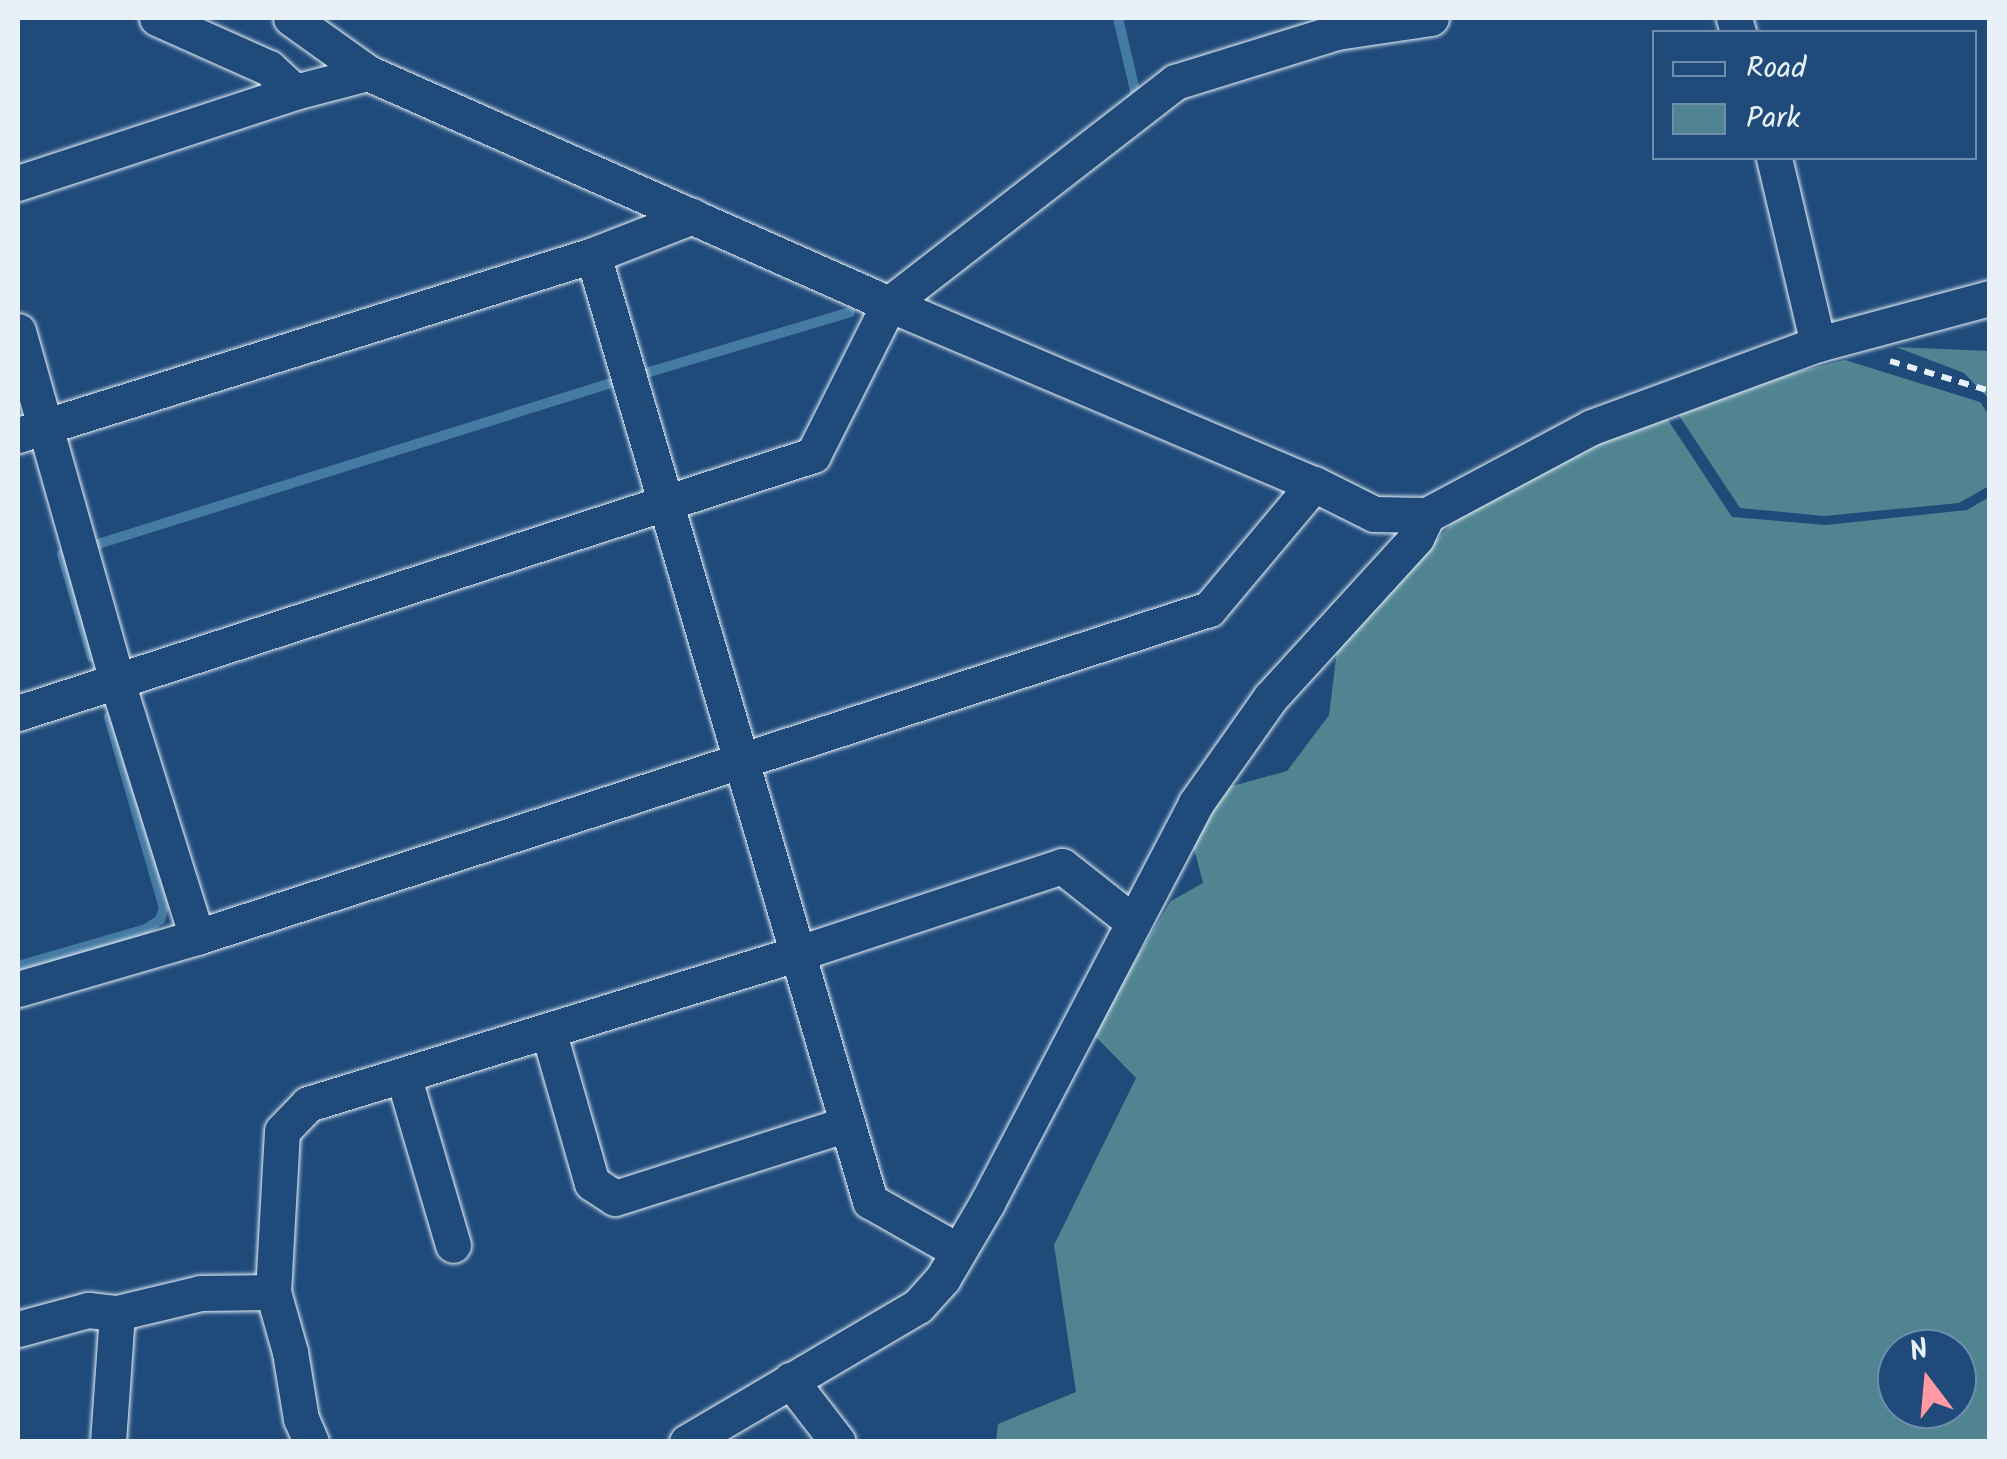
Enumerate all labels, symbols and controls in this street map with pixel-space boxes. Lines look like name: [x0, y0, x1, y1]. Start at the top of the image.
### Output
legend: [1652, 30, 1977, 160]
text: Road: [1746, 45, 1806, 93]
text: Park: [1746, 95, 1800, 143]
text: N: [1904, 1328, 1934, 1376]
north arrow: [1877, 1329, 1977, 1429]

